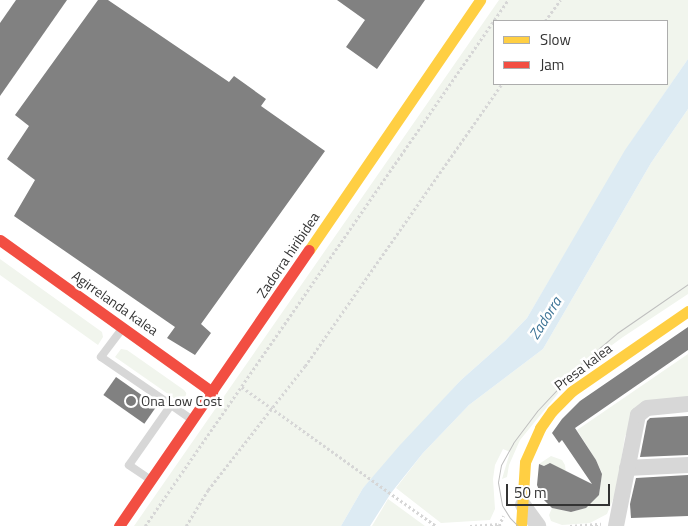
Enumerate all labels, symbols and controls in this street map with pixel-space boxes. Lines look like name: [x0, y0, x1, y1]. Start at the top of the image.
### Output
legend: [493, 20, 668, 85]
text: Slow: [540, 28, 571, 51]
text: Jam: [540, 53, 564, 76]
street label: Zadorra hiribidea: [253, 209, 323, 301]
street label: Agirrelanda kalea: [69, 267, 161, 339]
water label: Zadorra: [525, 294, 565, 342]
street label: Presa kalea: [551, 340, 615, 394]
place label: Ona Low Cost: [141, 393, 222, 409]
marker: Ona Low Cost: [125, 395, 137, 407]
scale bar: [508, 474, 612, 506]
text: 50 m: [514, 481, 547, 504]

